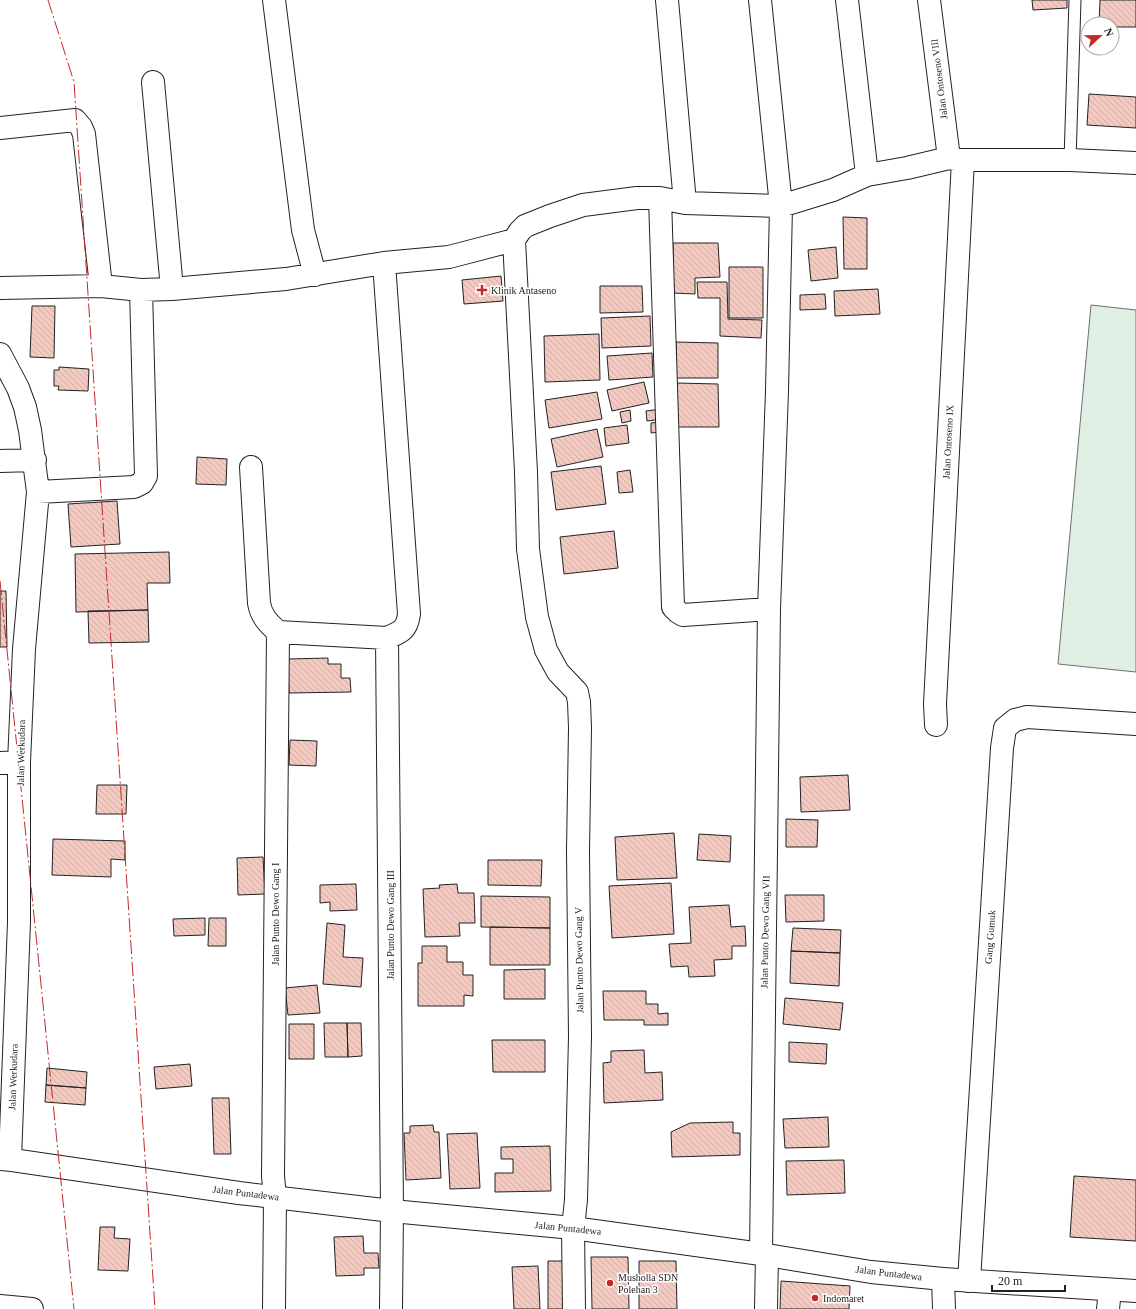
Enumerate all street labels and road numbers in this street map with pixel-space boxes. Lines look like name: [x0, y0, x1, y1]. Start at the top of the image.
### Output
street label: Jalan Ontoseno VIII: [929, 38, 949, 120]
street label: Jalan Ontoseno IX: [941, 404, 955, 479]
street label: Jalan Werkudara: [15, 719, 27, 786]
street label: Jalan Punto Dewo Gang I: [270, 863, 281, 965]
street label: Jalan Punto Dewo Gang III: [385, 870, 396, 980]
street label: Jalan Punto Dewo Gang VII: [759, 875, 771, 989]
street label: Jalan Punto Dewo Gang V: [573, 906, 585, 1013]
street label: Gang Gumuk: [983, 910, 997, 964]
street label: Jalan Werkudara: [6, 1043, 20, 1110]
street label: Jalan Puntadewa: [212, 1183, 280, 1203]
street label: Jalan Puntadewa: [534, 1219, 602, 1237]
street label: Jalan Puntadewa: [855, 1263, 923, 1283]

